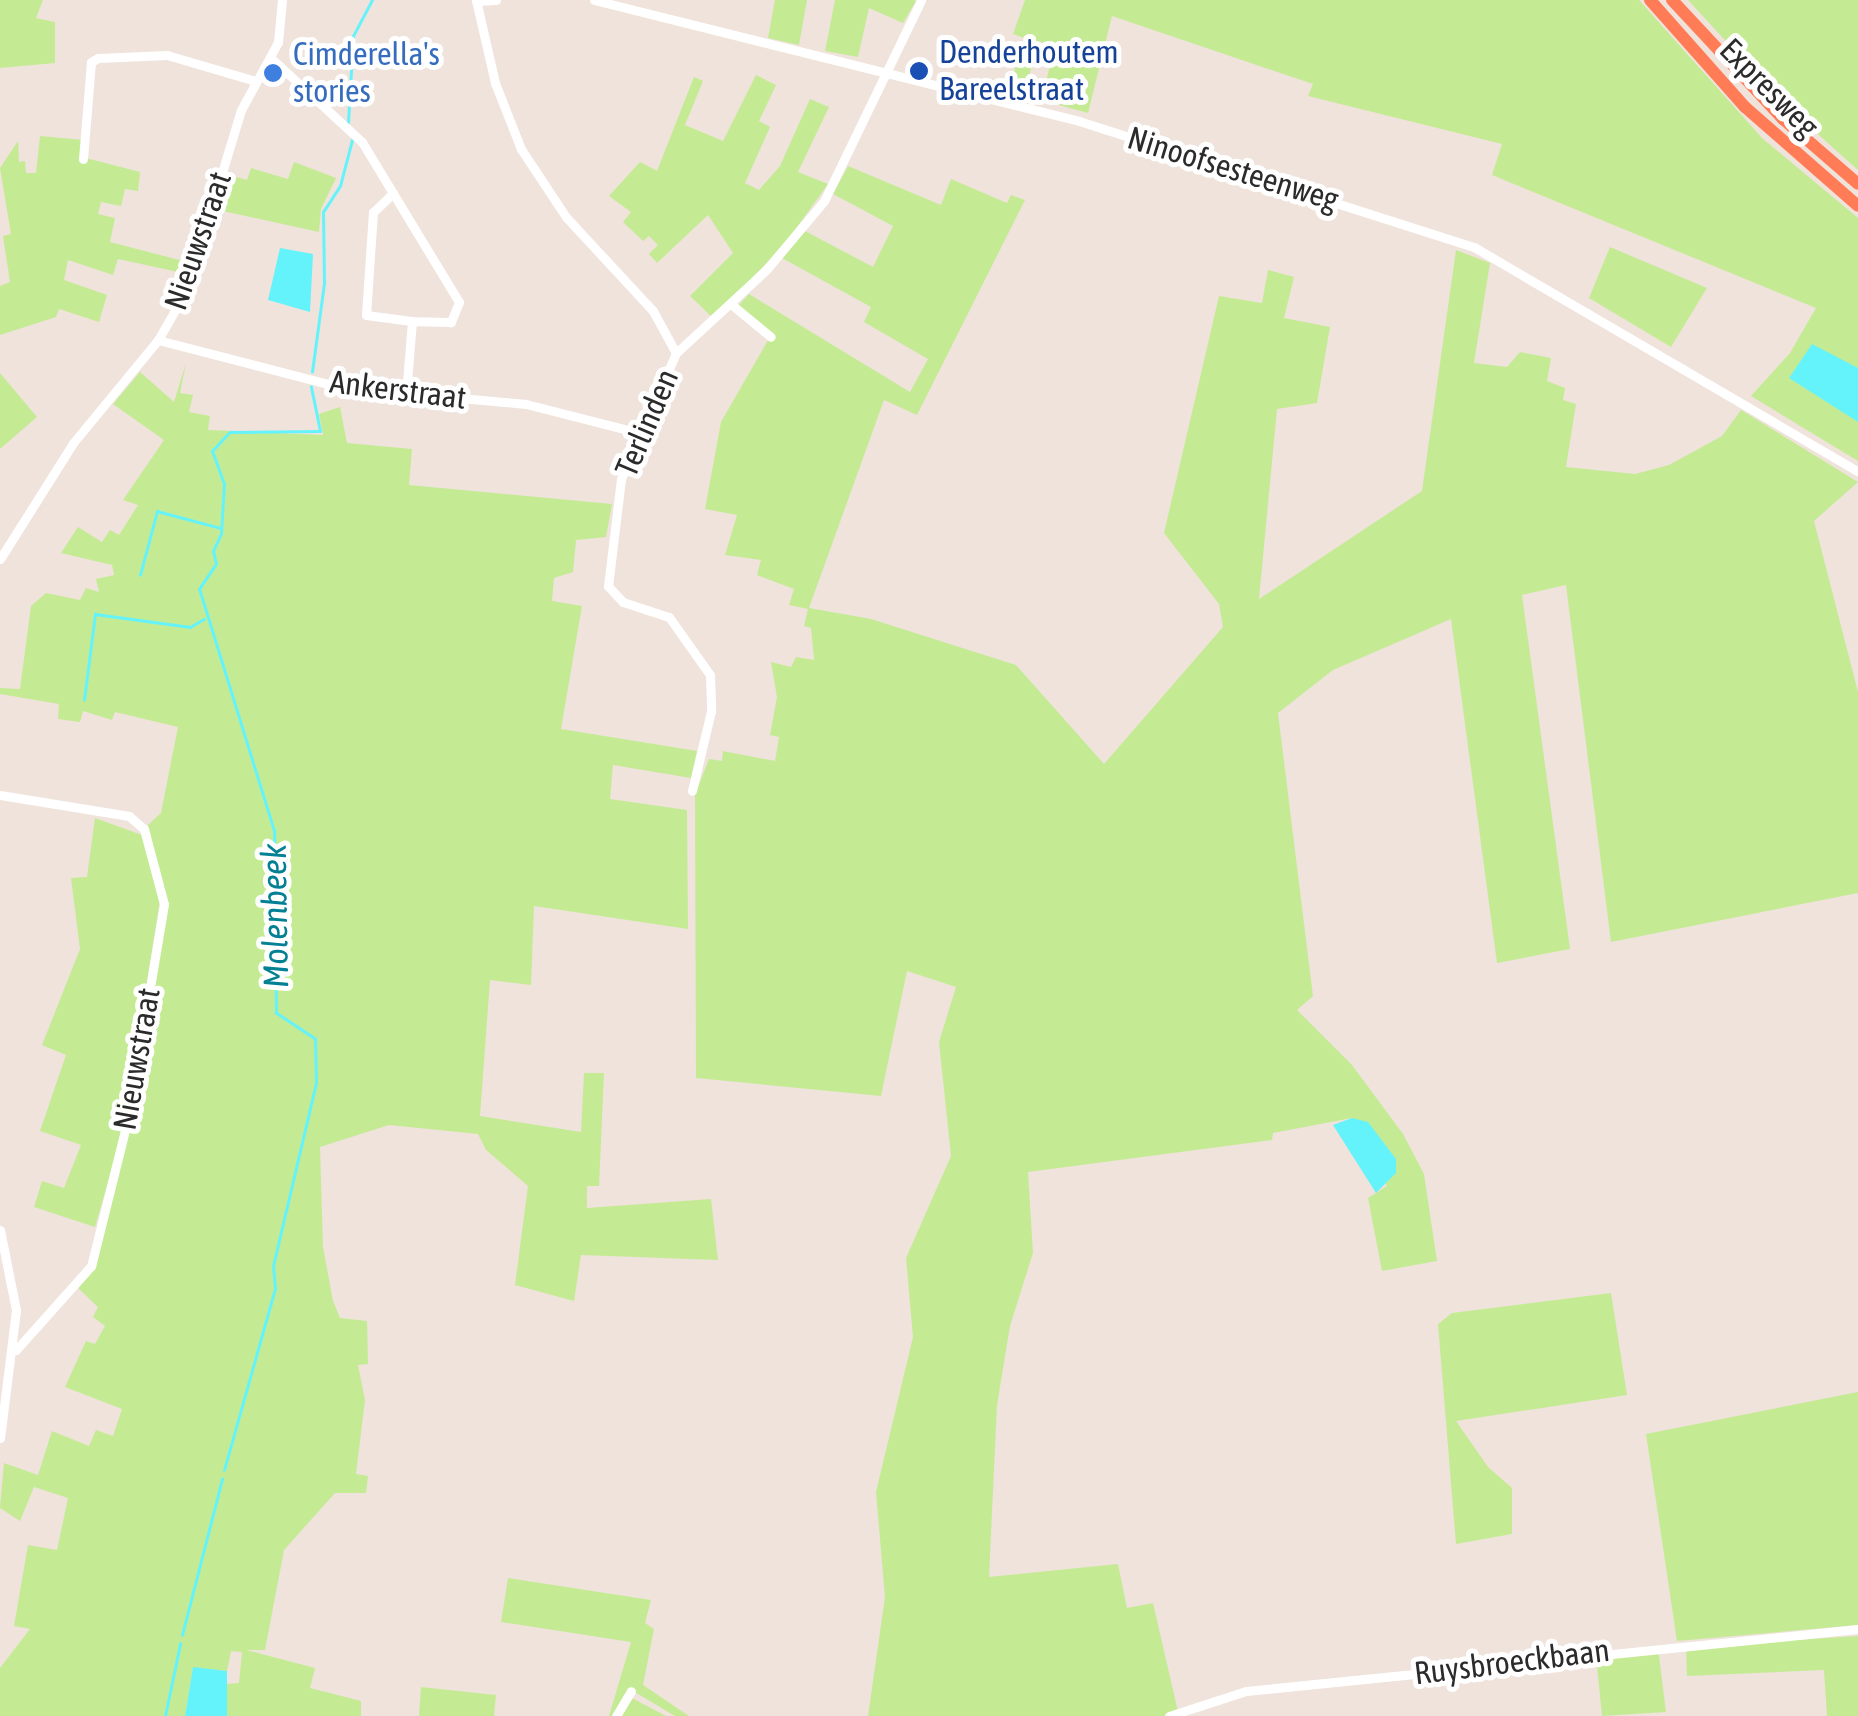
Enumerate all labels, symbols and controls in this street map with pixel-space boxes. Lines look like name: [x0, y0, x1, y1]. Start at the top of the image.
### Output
street label: Expresweg: [1712, 31, 1826, 145]
place label: Denderhoutem Bareelstraat: [939, 34, 1119, 109]
place label: Cimderella's stories: [293, 36, 440, 111]
marker: Denderhoutem Bareelstraat: [908, 60, 930, 82]
marker: Cimderella's stories: [262, 62, 284, 84]
street label: Ninoofsesteenweg: [1123, 119, 1343, 219]
street label: Nieuwstraat: [156, 167, 240, 315]
street label: Ankerstraat: [328, 363, 468, 417]
street label: Terlinden: [607, 364, 687, 482]
water label: Molenbeek: [252, 843, 296, 989]
street label: Nieuwstraat: [106, 985, 168, 1133]
street label: Ruysbroeckbaan: [1412, 1631, 1612, 1693]

